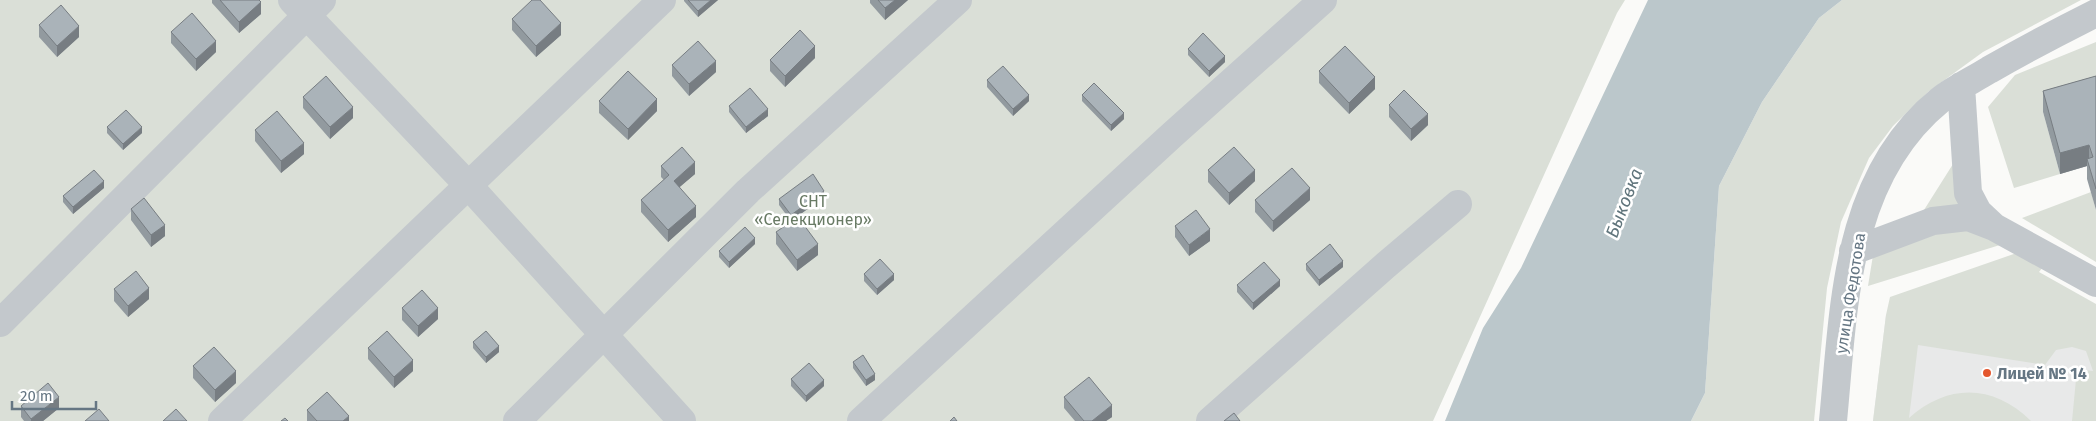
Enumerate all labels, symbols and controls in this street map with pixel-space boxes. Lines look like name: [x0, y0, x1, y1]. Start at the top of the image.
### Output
water label: Быковка: [1601, 165, 1647, 241]
park label: СНТ «Селекционер»: [754, 192, 872, 229]
street label: улица Федотова: [1832, 231, 1869, 355]
place label: Лицей № 14: [1997, 364, 2087, 383]
marker: Лицей № 14: [1981, 367, 1993, 379]
scale bar: [12, 378, 96, 410]
text: 20 m: [20, 387, 53, 405]

